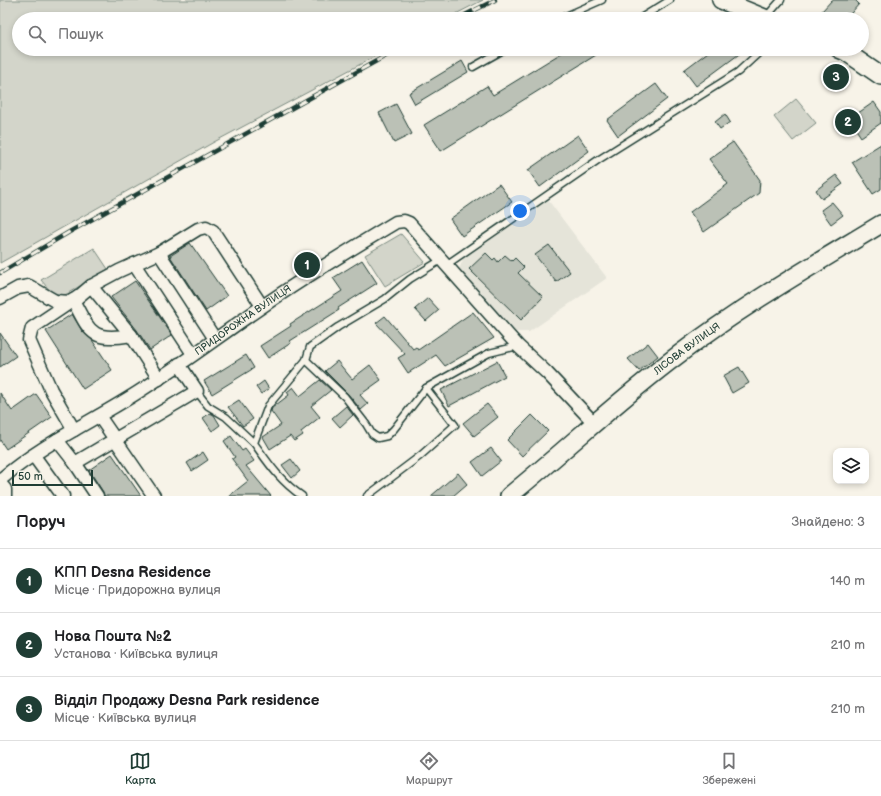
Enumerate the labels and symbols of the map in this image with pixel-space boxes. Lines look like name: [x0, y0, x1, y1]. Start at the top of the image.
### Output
pin: 3: [823, 62, 849, 92]
pin: 2: [835, 107, 861, 137]
your location: [510, 201, 530, 221]
pin: 1: [294, 250, 320, 280]
street label: ПРИДОРОЖНА ВУЛИЦЯ: [192, 283, 293, 358]
street label: ЛІСОВА ВУЛИЦЯ: [651, 320, 722, 378]
scale bar: [12, 468, 93, 487]

